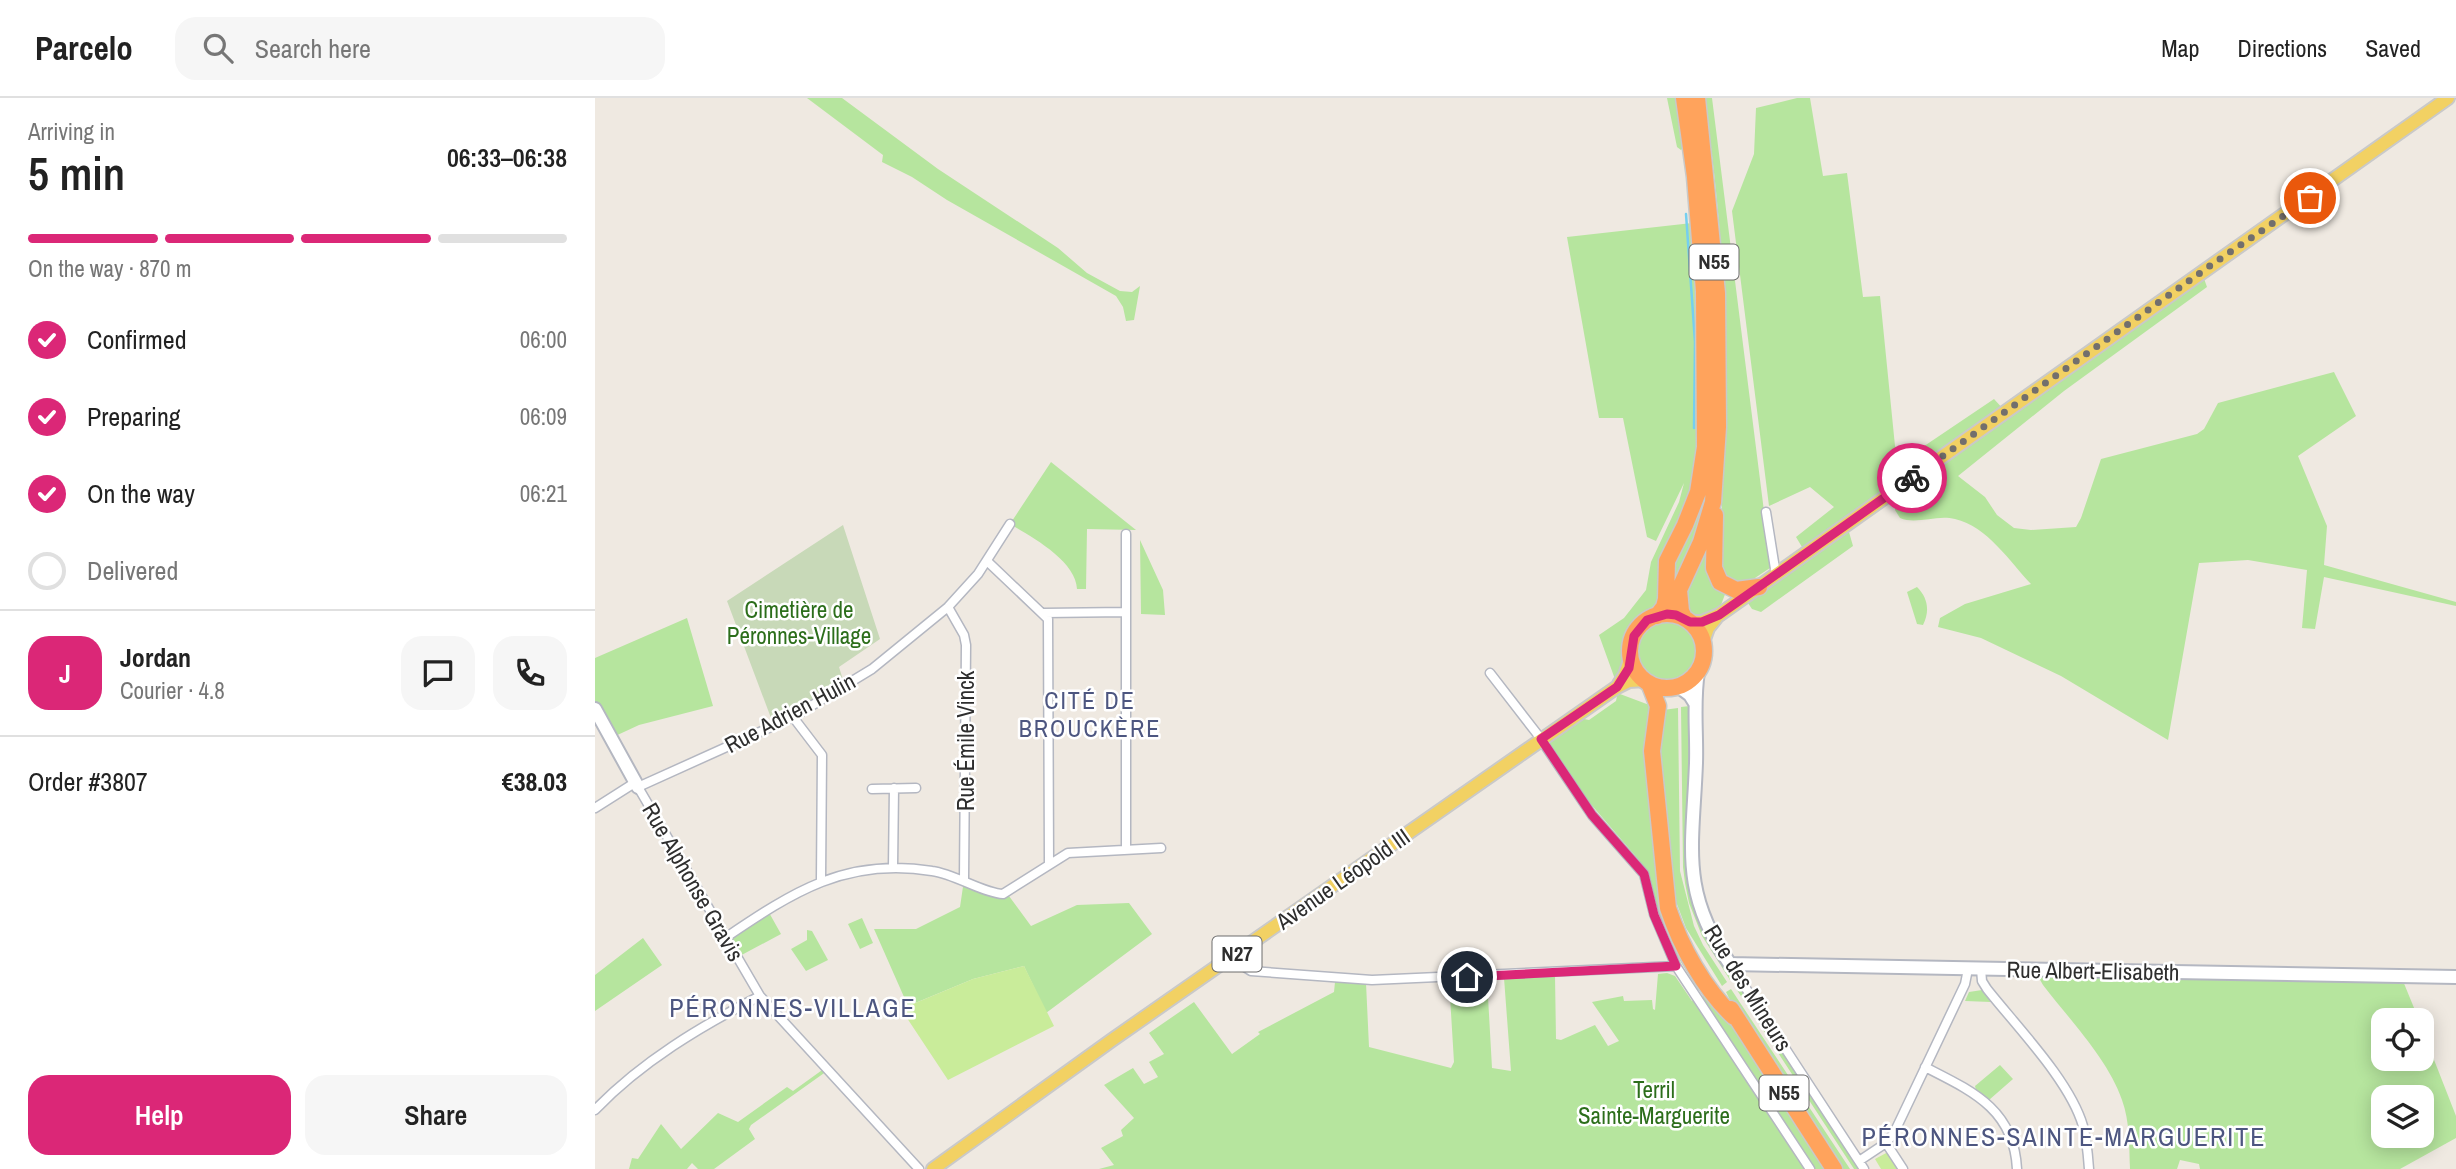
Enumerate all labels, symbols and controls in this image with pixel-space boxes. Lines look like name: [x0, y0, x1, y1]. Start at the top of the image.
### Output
search box: [175, 17, 665, 80]
text: Parcelo: [35, 26, 133, 70]
icon: search: [199, 29, 237, 67]
text: Search here: [255, 31, 371, 66]
text: Map: [2161, 32, 2199, 64]
text: Directions: [2237, 32, 2327, 64]
text: Saved: [2365, 32, 2421, 64]
text: Arriving in: [28, 116, 115, 147]
text: 06:33–06:38: [447, 140, 567, 175]
text: 5 min: [28, 142, 125, 204]
pin: [2280, 168, 2340, 228]
icon: bag: [2291, 179, 2329, 217]
road number: N55: [1689, 244, 1739, 280]
text: On the way · 870 m: [28, 253, 192, 284]
icon: check: [28, 321, 66, 359]
text: Confirmed: [87, 322, 187, 357]
text: 06:00: [520, 324, 567, 355]
icon: check: [28, 398, 66, 436]
text: Preparing: [87, 399, 181, 434]
text: 06:09: [520, 401, 567, 432]
courier: [1877, 443, 1947, 513]
icon: bike: [1893, 459, 1931, 497]
icon: check: [28, 475, 66, 513]
text: On the way: [87, 476, 195, 511]
text: 06:21: [520, 478, 567, 509]
text: Delivered: [87, 553, 178, 588]
park label: Cimetière de Péronnes-Village: [727, 594, 871, 651]
button: chat: [401, 636, 475, 710]
button: phone: [493, 636, 567, 710]
text: Jordan: [120, 640, 191, 675]
text: J: [59, 656, 71, 691]
street label: Rue Adrien Hulin: [719, 665, 860, 760]
street label: Rue Émile Vinck: [950, 670, 981, 811]
text: Courier · 4.8: [120, 675, 225, 706]
district label: CITÉ DE BROUCKÈRE: [1019, 684, 1161, 744]
text: Order #3807: [28, 764, 148, 799]
text: €38.03: [502, 764, 567, 799]
street label: Rue Alphonse Gravis: [635, 797, 751, 967]
street label: Avenue Léopold III: [1269, 821, 1416, 937]
street label: Rue des Mineurs: [1697, 919, 1800, 1057]
road number: N27: [1213, 936, 1261, 972]
pin: [1437, 947, 1497, 1007]
street label: Rue Albert-Elisabeth: [2006, 953, 2180, 988]
icon: home: [1448, 958, 1486, 996]
district label: PÉRONNES-VILLAGE: [669, 990, 917, 1025]
map controls: [2371, 1008, 2434, 1148]
button: locate: [2371, 1008, 2434, 1071]
park label: Terril Sainte-Marguerite: [1578, 1074, 1730, 1131]
button: Help: [28, 1075, 291, 1155]
button: Share: [305, 1075, 567, 1155]
road number: N55: [1759, 1076, 1809, 1110]
button: layers: [2371, 1085, 2434, 1148]
district label: PÉRONNES-SAINTE-MARGUERITE: [1861, 1119, 2267, 1154]

